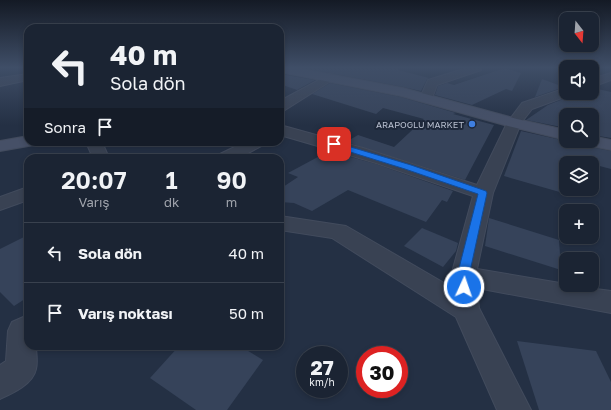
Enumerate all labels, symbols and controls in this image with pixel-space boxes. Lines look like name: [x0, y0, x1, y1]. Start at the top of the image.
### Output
north arrow: [559, 12, 599, 52]
map controls: [559, 12, 599, 292]
text: 40 m: [110, 38, 177, 71]
icon: left: [44, 40, 96, 92]
button: sound: [559, 60, 599, 100]
text: Sola dön: [110, 72, 186, 94]
button: search: [559, 108, 599, 148]
icon: arrive: [94, 116, 116, 138]
text: Sonra: [44, 118, 86, 136]
place label: ARAPOĞLU MARKET: [376, 119, 464, 130]
marker: ARAPOĞLU MARKET: [467, 119, 477, 129]
pin: [317, 127, 351, 161]
icon: arrive: [323, 133, 345, 155]
button: layers: [559, 156, 599, 196]
text: 20:07: [61, 165, 127, 194]
text: 1: [166, 165, 178, 194]
text: 90: [216, 165, 247, 194]
text: Varış: [79, 194, 109, 210]
text: dk: [164, 194, 179, 210]
text: m: [226, 194, 237, 210]
button: +: [559, 204, 599, 244]
icon: left: [44, 242, 66, 264]
text: Sola dön: [78, 244, 142, 262]
text: 40 m: [229, 244, 264, 262]
button: −: [559, 252, 599, 292]
position arrow: [443, 266, 485, 308]
icon: arrive: [44, 302, 66, 324]
text: Varış noktası: [78, 304, 173, 322]
text: 50 m: [229, 304, 264, 322]
speed limit sign: 30: [356, 346, 408, 398]
text: 27: [310, 355, 334, 379]
text: km/h: [309, 376, 335, 388]

